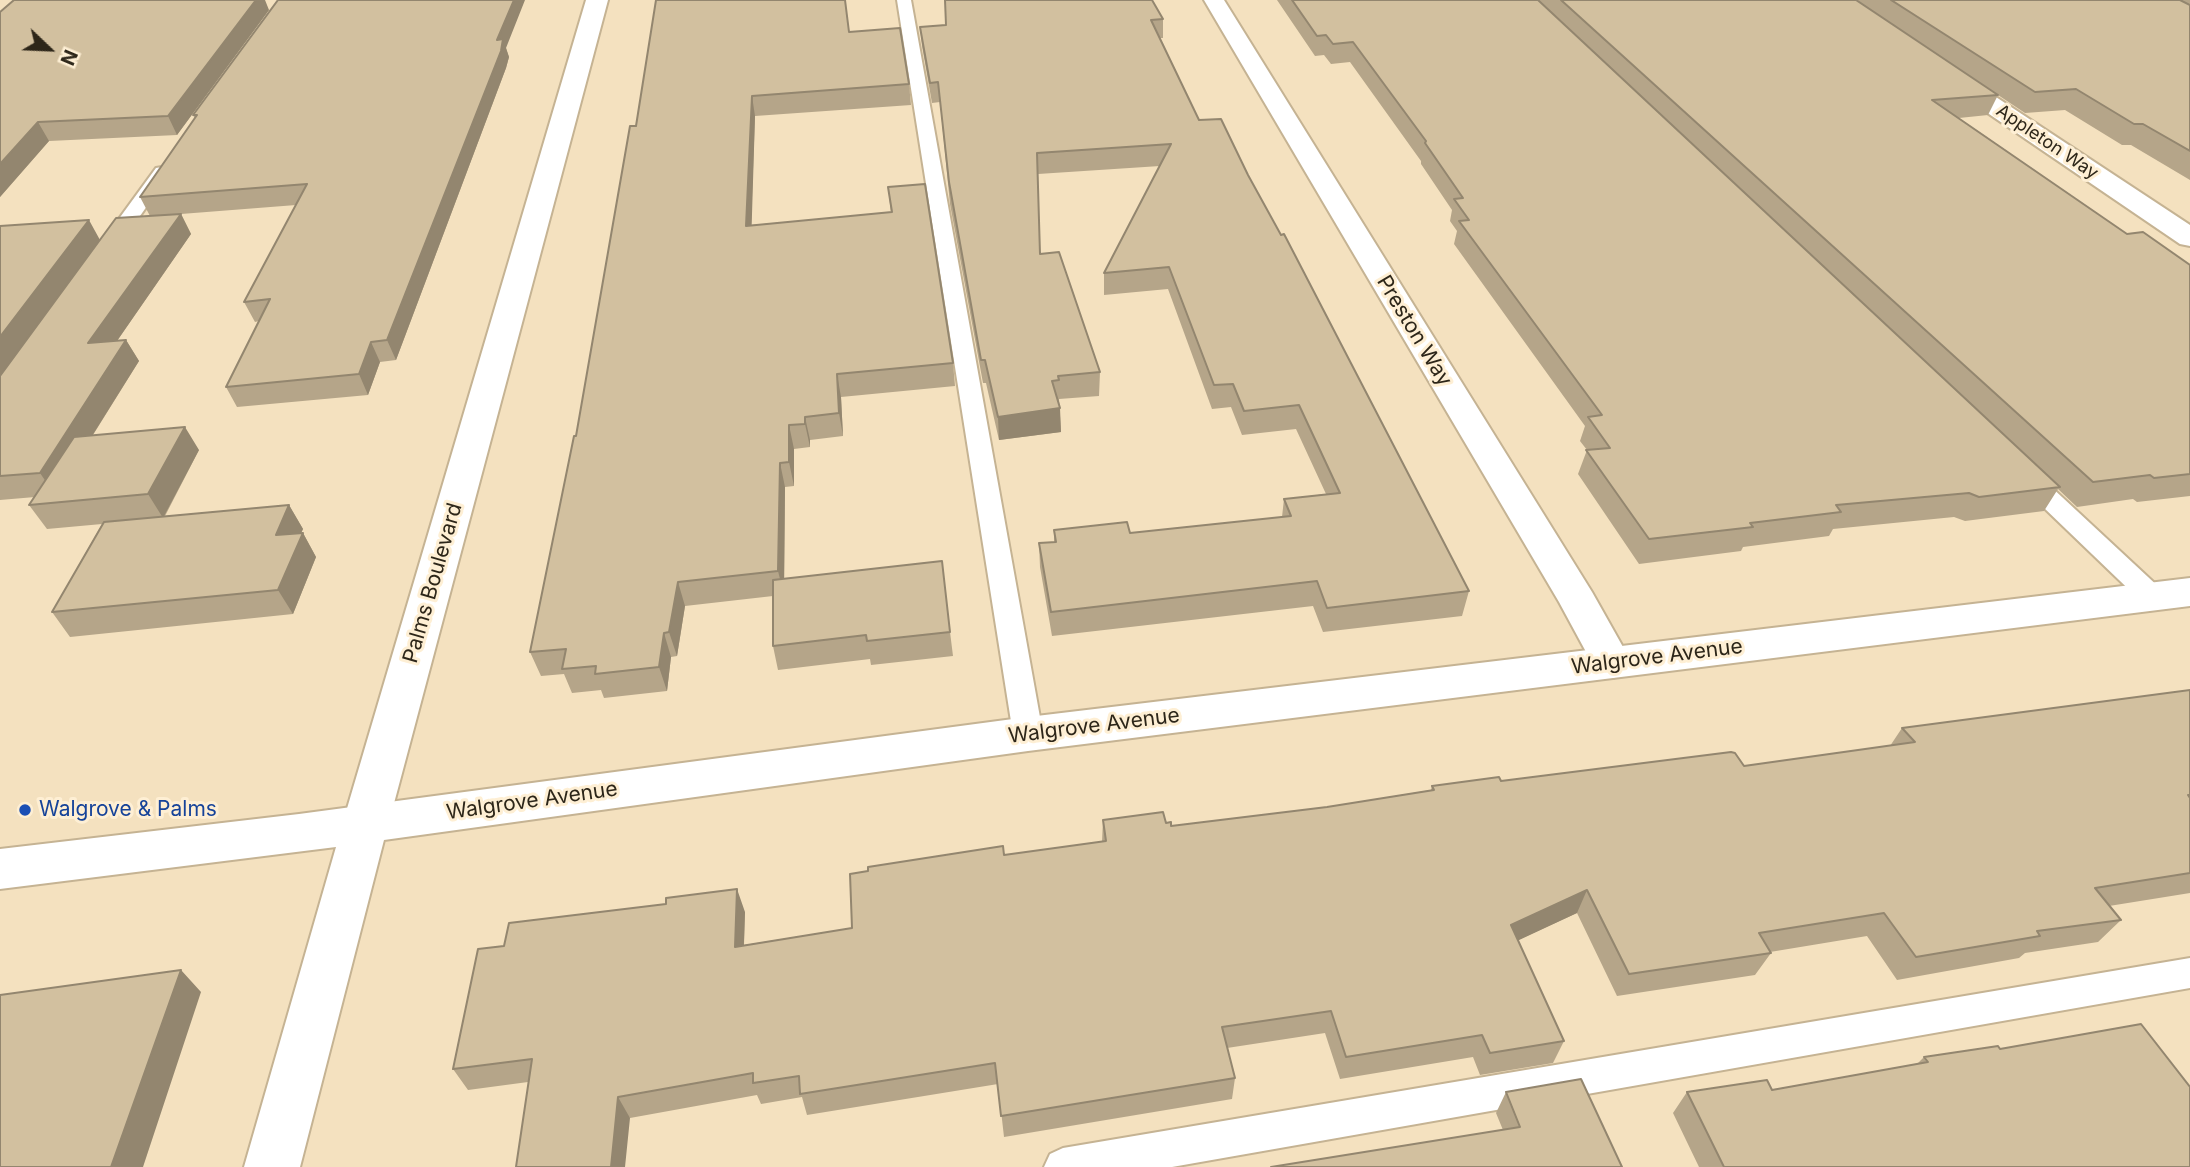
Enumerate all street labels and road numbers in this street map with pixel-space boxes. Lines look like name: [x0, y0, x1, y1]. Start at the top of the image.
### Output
street label: Appleton Way: [1992, 100, 2102, 184]
street label: Preston Way: [1371, 271, 1457, 391]
street label: Palms Boulevard: [398, 500, 468, 666]
street label: Walgrove Avenue: [1570, 634, 1744, 680]
street label: Walgrove Avenue: [1007, 703, 1181, 749]
street label: Walgrove Avenue: [445, 777, 619, 825]

